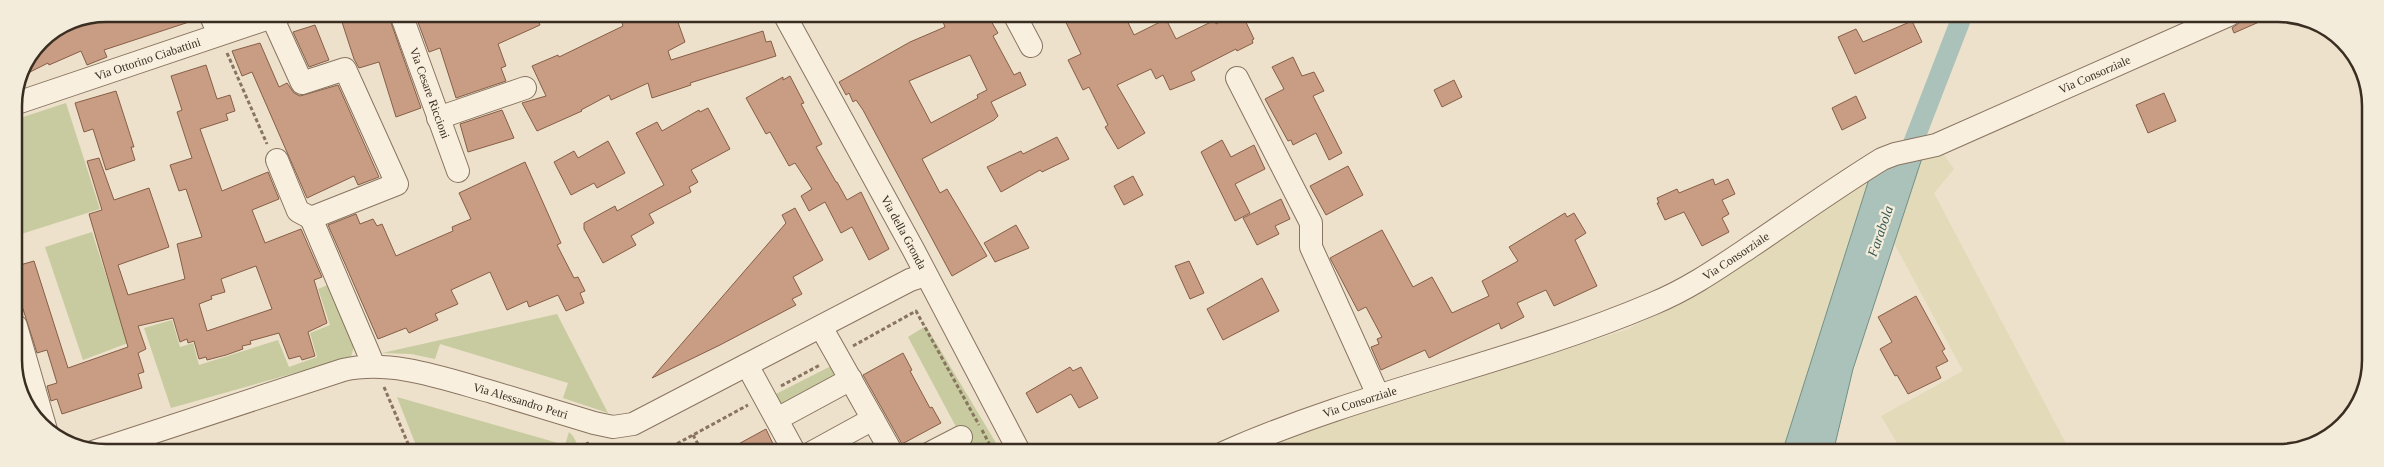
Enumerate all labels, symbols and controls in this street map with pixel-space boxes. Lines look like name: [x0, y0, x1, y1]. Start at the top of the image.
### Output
street label: Via Ottorino Ciabattini: [93, 34, 203, 83]
street label: Via Cesare Riccioni: [407, 45, 453, 141]
street label: Via Consorziale: [2057, 53, 2133, 97]
street label: Via della Gronda: [878, 193, 930, 272]
water label: Farabola: [1864, 204, 1896, 260]
street label: Via Consorziale: [1700, 229, 1772, 283]
street label: Via Alessandro Petri: [471, 380, 570, 422]
street label: Via Consorziale: [1321, 383, 1398, 421]

